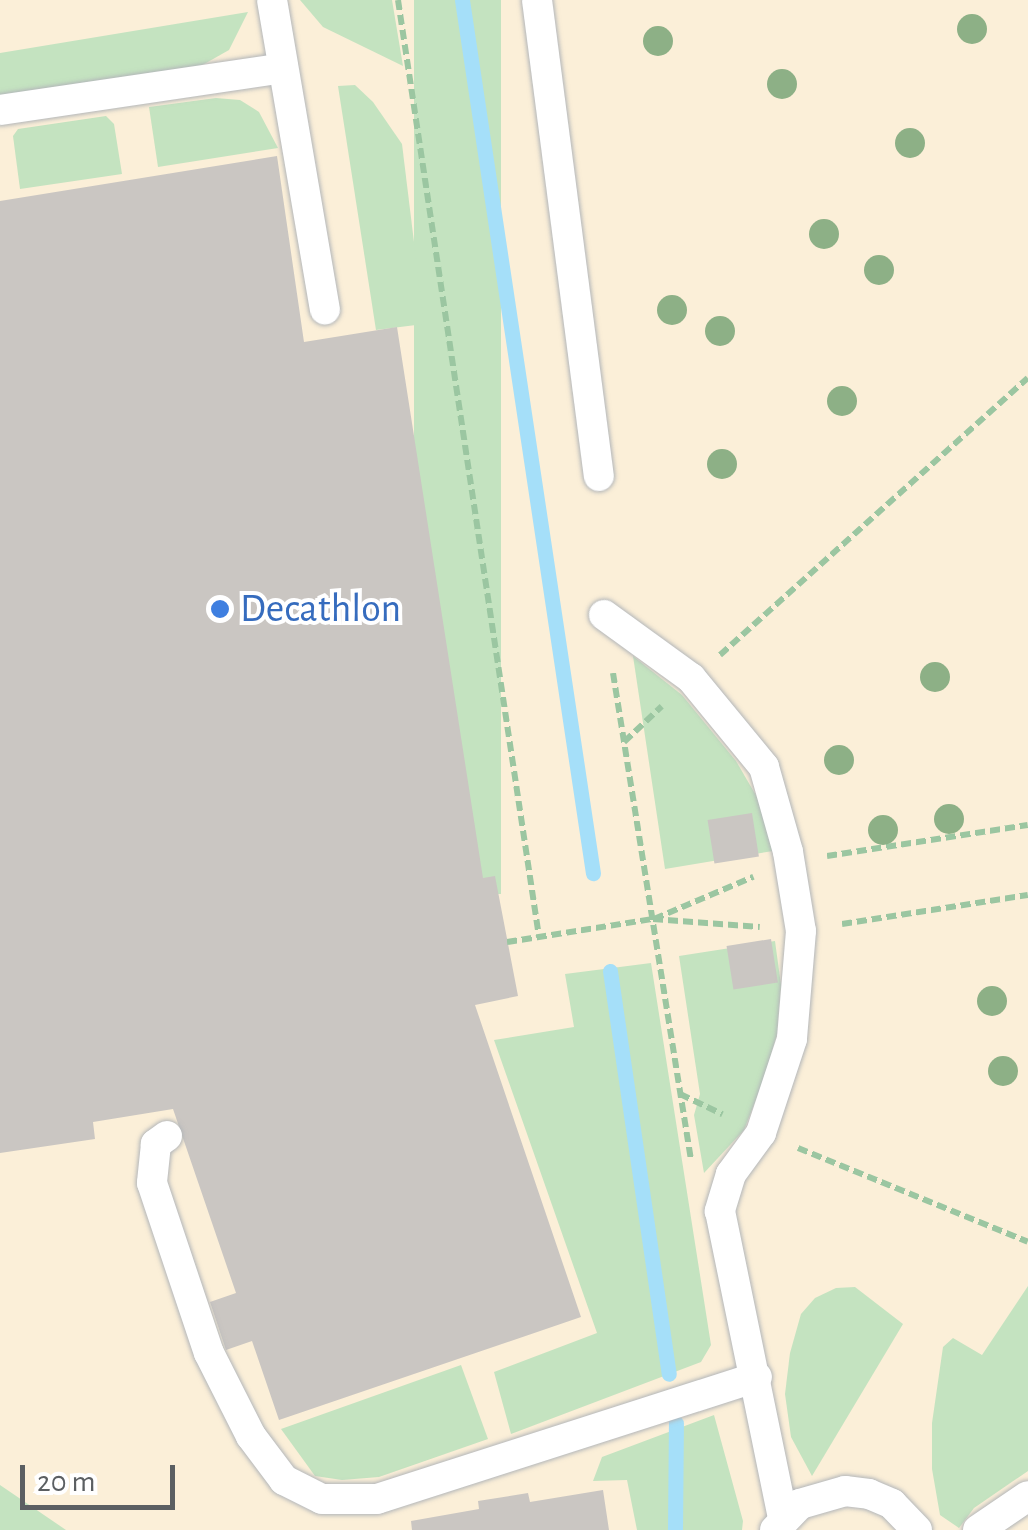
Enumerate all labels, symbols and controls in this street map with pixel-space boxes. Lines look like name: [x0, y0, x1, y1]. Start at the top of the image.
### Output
place label: Decathlon: [240, 585, 401, 633]
marker: Decathlon: [209, 598, 231, 620]
scale bar: [25, 1445, 180, 1507]
text: 20 m: [37, 1467, 95, 1497]

